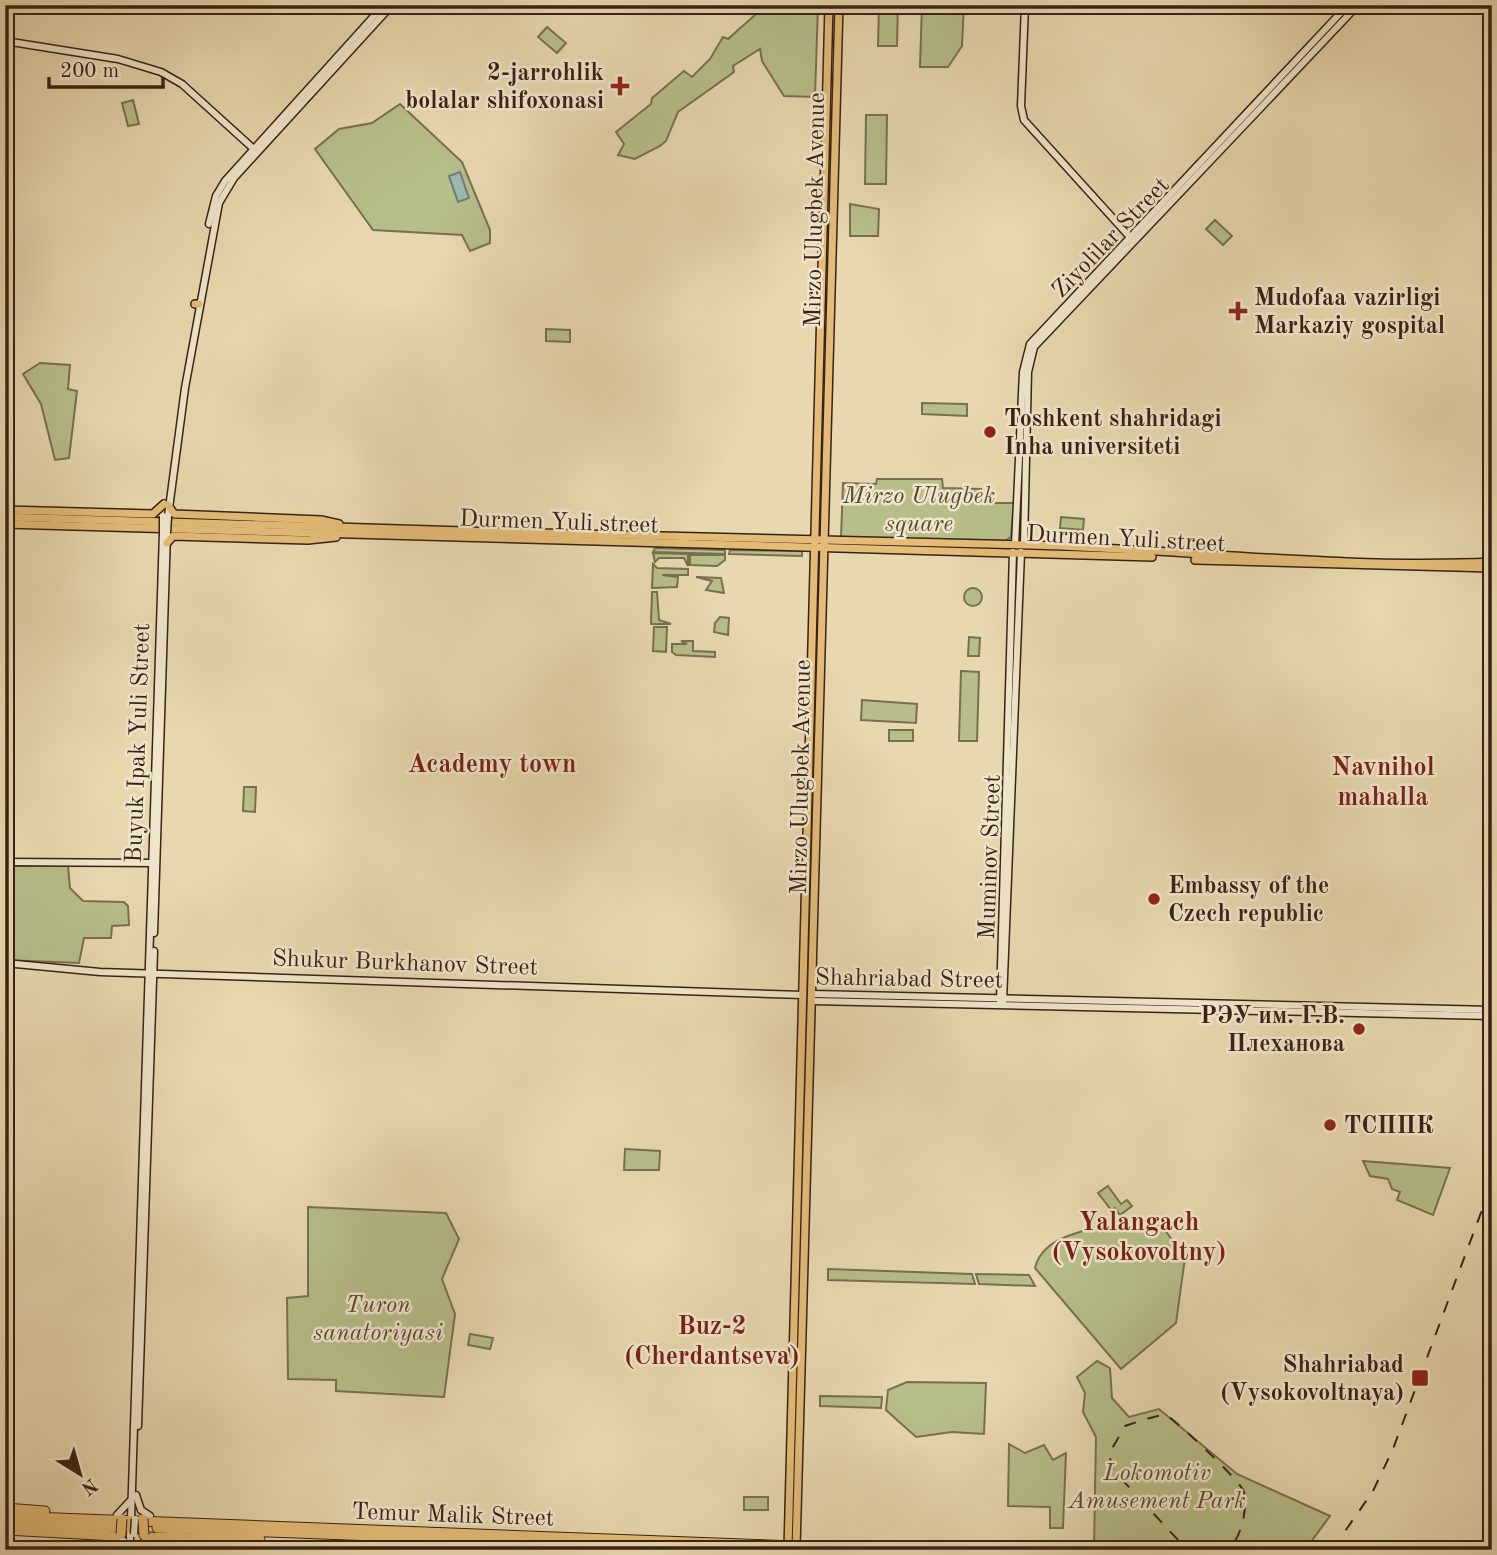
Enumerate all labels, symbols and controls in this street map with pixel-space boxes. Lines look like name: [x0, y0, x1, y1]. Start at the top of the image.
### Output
scale bar: [49, 46, 163, 90]
text: 200 m: [60, 61, 119, 82]
place label: 2-jarrohlik bolalar shifoxonasi: [406, 62, 604, 114]
marker: 2-jarrohlik bolalar shifoxonasi: [610, 76, 630, 96]
street label: Mirzo Ulugbek Avenue: [802, 92, 830, 328]
street label: Ziyolilar Street: [1048, 174, 1175, 303]
place label: Mudofaa vazirligi Markaziy gospital: [1254, 287, 1445, 339]
marker: Mudofaa vazirligi Markaziy gospital: [1228, 301, 1248, 321]
place label: Toshkent shahridagi Inha universiteti: [1004, 408, 1222, 460]
marker: Toshkent shahridagi Inha universiteti: [982, 424, 998, 440]
park label: Mirzo Ulugbek square: [842, 485, 995, 537]
street label: Durmen Yuli street: [459, 508, 659, 538]
street label: Durmen Yuli street: [1026, 523, 1226, 557]
street label: Buyuk Ipak Yuli Street: [123, 623, 155, 863]
street label: Mirzo Ulugbek Avenue: [788, 659, 816, 895]
district label: Academy town: [408, 752, 576, 778]
district label: Navnihol mahalla: [1331, 755, 1435, 811]
street label: Muminov Street: [976, 774, 1006, 940]
place label: Embassy of the Czech republic: [1168, 875, 1329, 927]
marker: Embassy of the Czech republic: [1146, 891, 1162, 907]
street label: Shukur Burkhanov Street: [272, 947, 538, 981]
street label: Shahriabad Street: [815, 966, 1003, 994]
place label: РЭУ им. Г.В. Плеханова: [1200, 1005, 1345, 1057]
marker: РЭУ им. Г.В. Плеханова: [1351, 1021, 1367, 1037]
place label: ТСППК: [1344, 1115, 1434, 1139]
marker: ТСППК: [1322, 1117, 1338, 1133]
district label: Yalangach (Vysokovoltny): [1052, 1210, 1226, 1266]
park label: Turon sanatoriyasi: [313, 1294, 443, 1346]
district label: Buz-2 (Cherdantseva): [625, 1314, 799, 1370]
place label: Shahriabad (Vysokovoltnaya): [1220, 1354, 1404, 1406]
marker: Shahriabad (Vysokovoltnaya): [1410, 1368, 1430, 1388]
north arrow: [46, 1440, 116, 1510]
park label: Lokomotiv Amusement Park: [1066, 1462, 1246, 1514]
text: N: [77, 1474, 100, 1498]
street label: Temur Malik Street: [351, 1500, 555, 1532]

